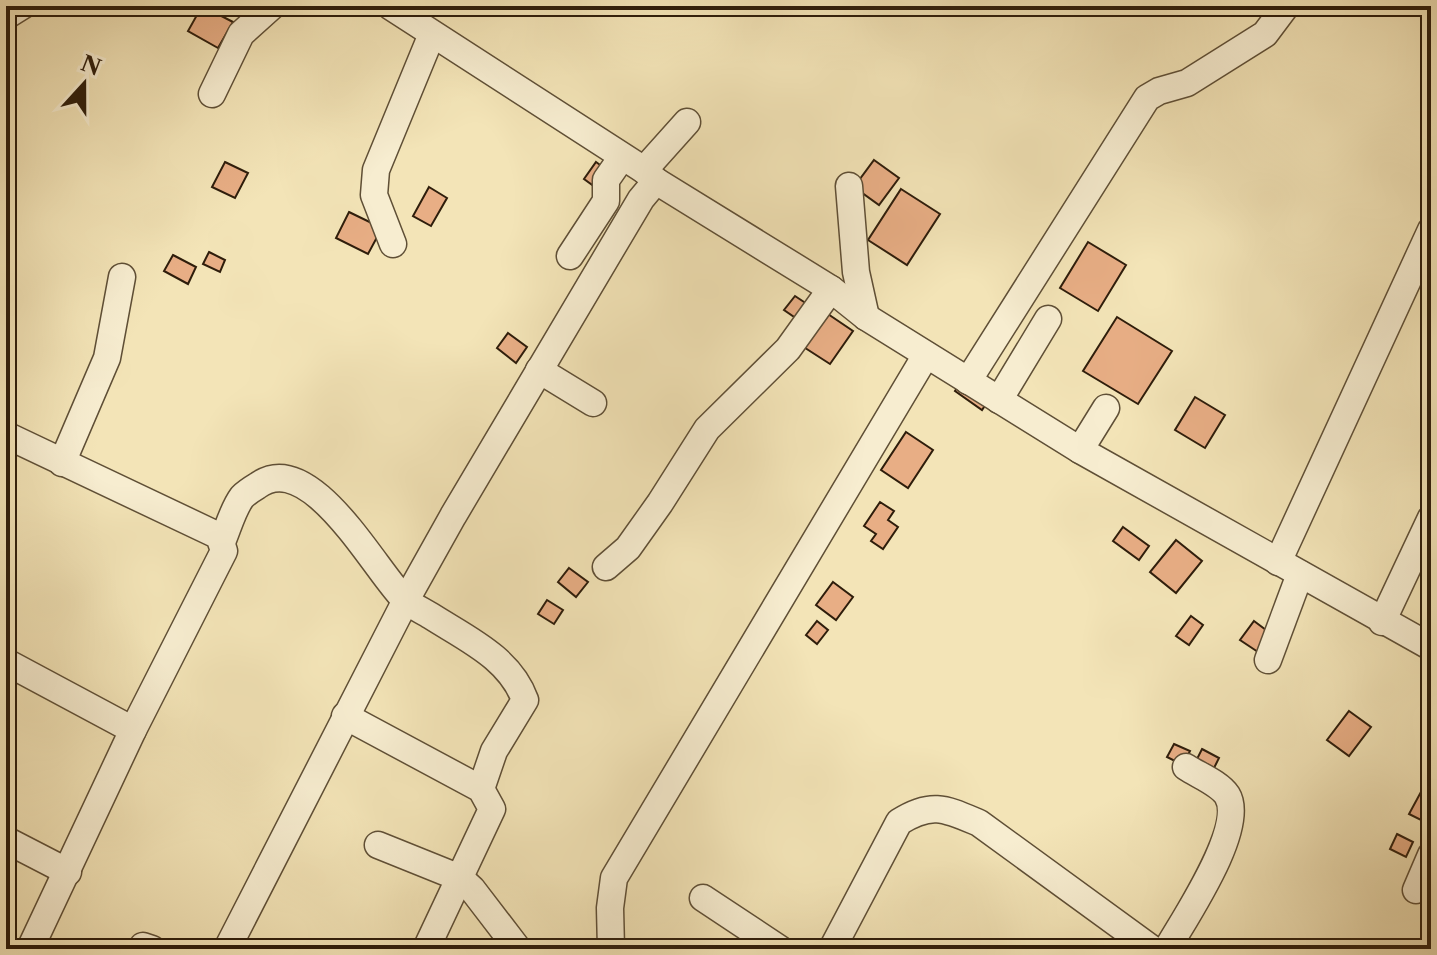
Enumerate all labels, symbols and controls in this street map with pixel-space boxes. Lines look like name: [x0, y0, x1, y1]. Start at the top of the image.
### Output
north arrow: [44, 44, 124, 124]
text: N: [77, 50, 105, 82]

